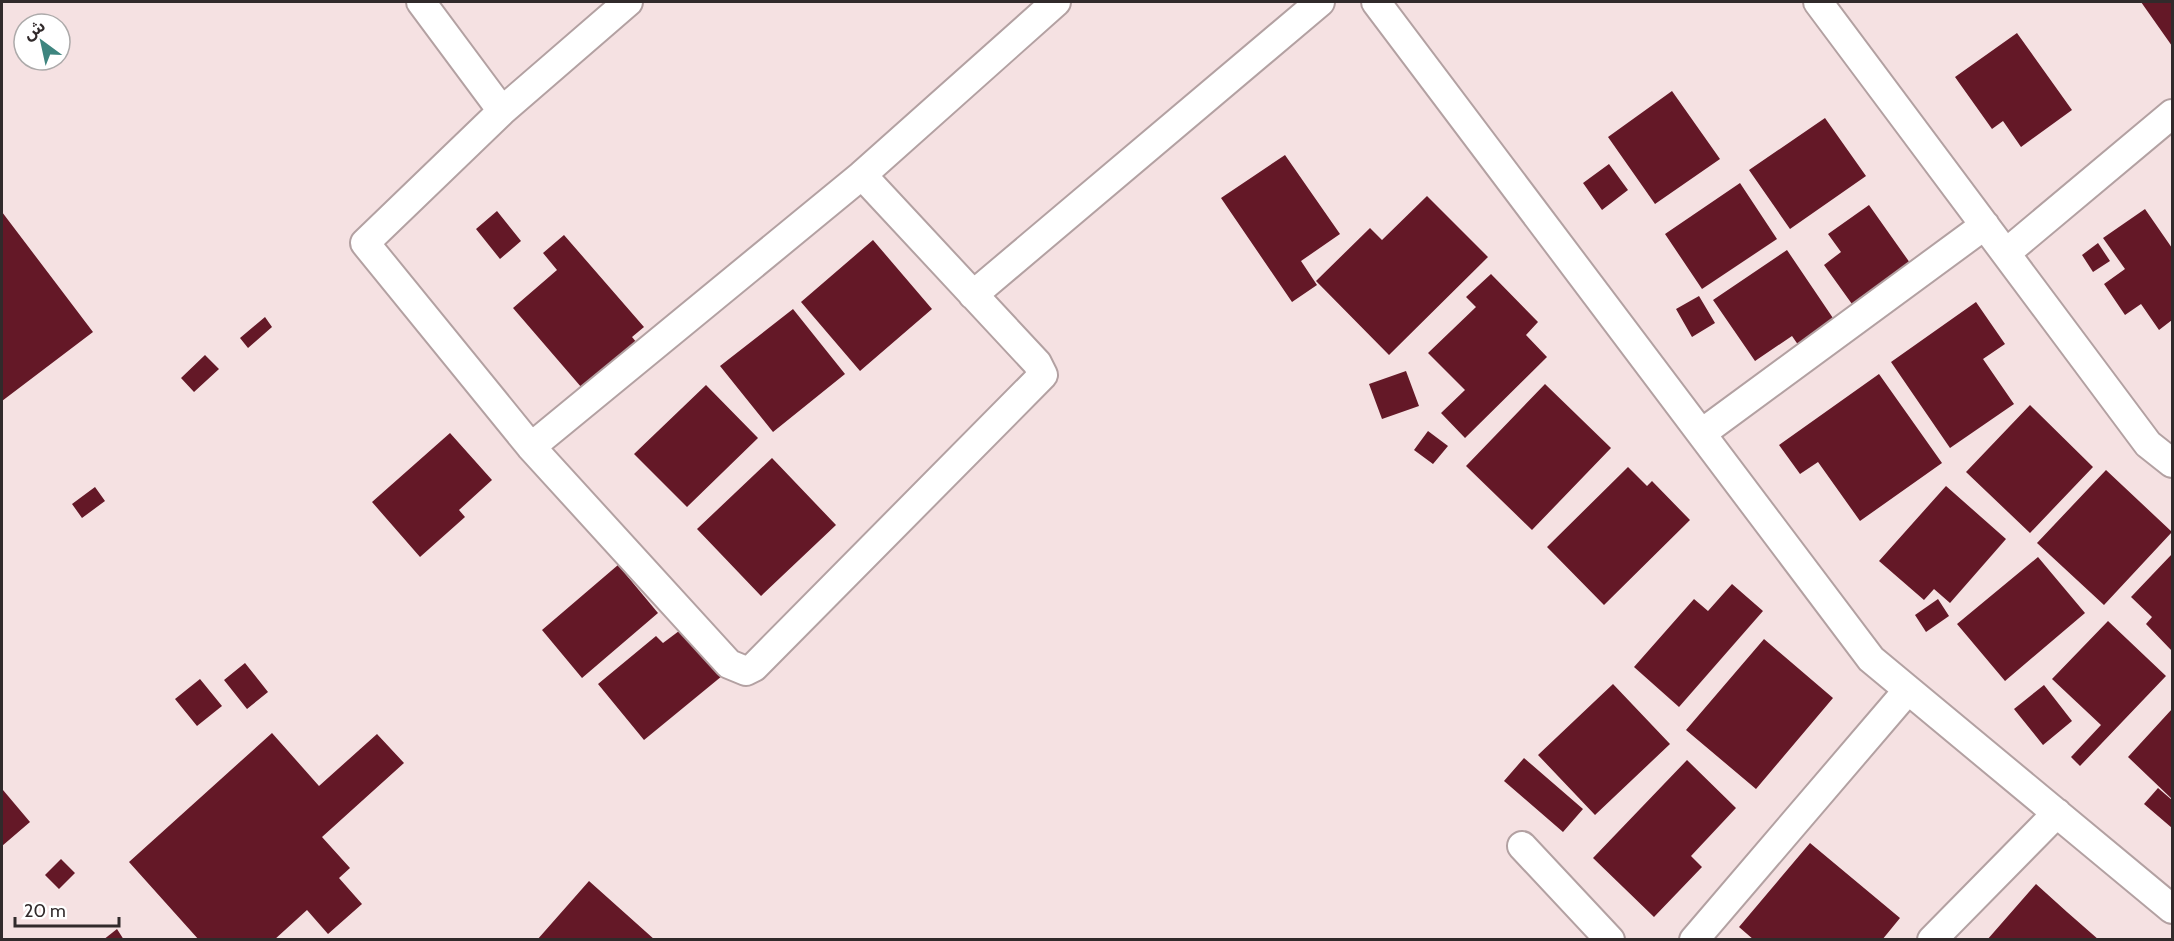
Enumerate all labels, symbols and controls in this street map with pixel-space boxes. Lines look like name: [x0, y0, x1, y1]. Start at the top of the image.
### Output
north arrow: [12, 12, 72, 72]
text: ش: [20, 16, 49, 44]
scale bar: [15, 890, 118, 928]
text: 20 m: [24, 900, 66, 922]

